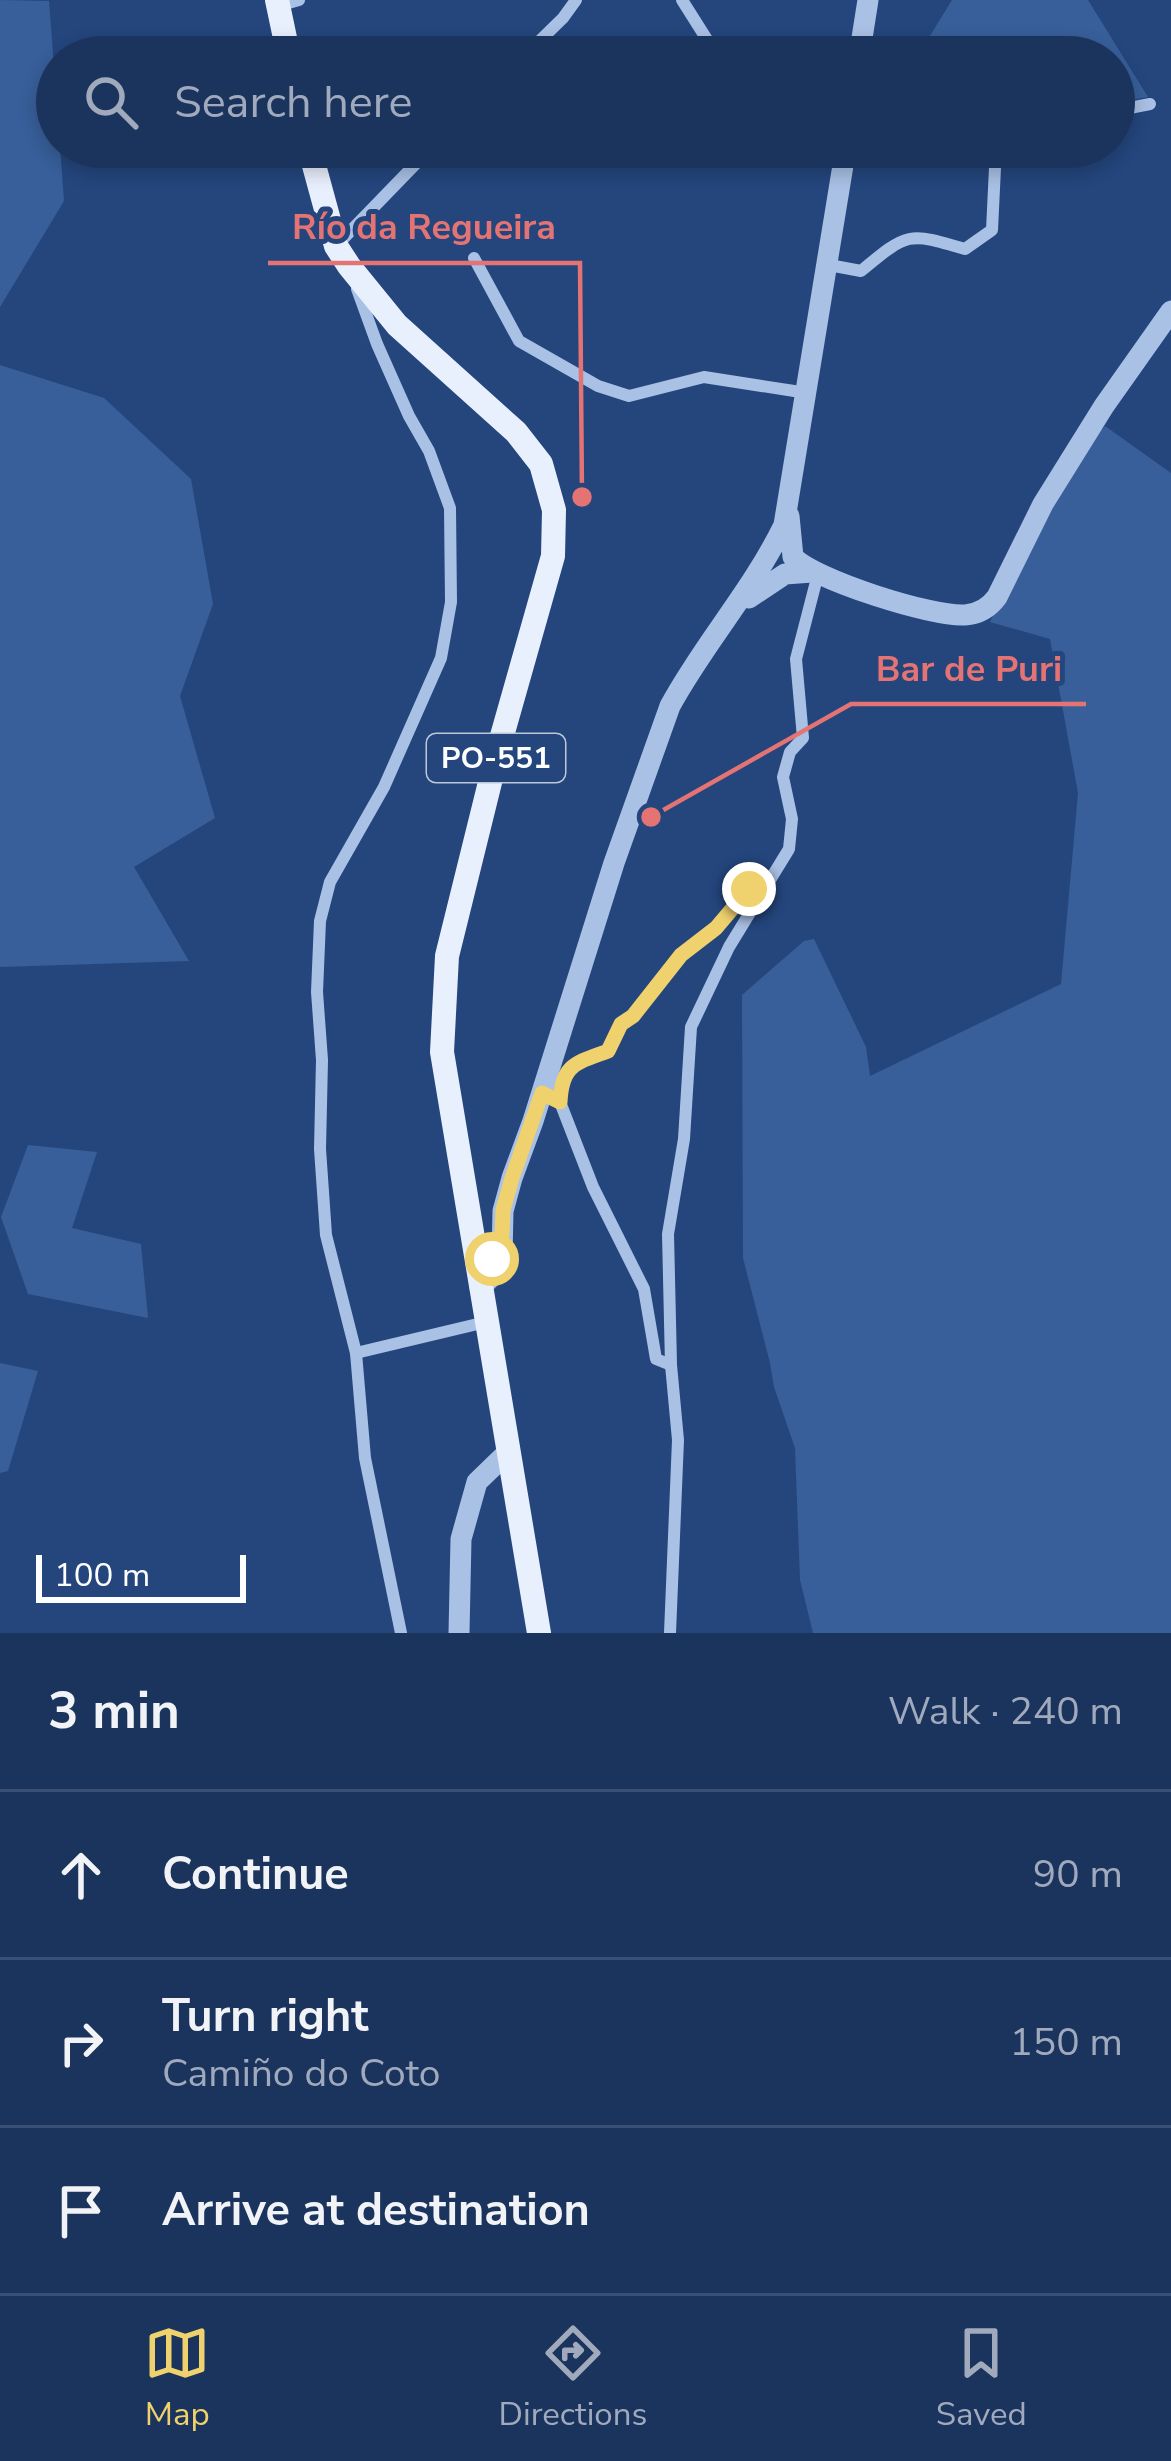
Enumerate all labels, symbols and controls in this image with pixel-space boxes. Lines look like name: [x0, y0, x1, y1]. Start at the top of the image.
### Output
search box: [36, 36, 1135, 168]
icon: search: [78, 69, 144, 135]
text: Search here: [174, 72, 413, 133]
callout: Río da Regueira: [268, 191, 580, 263]
text: Río da Regueira: [292, 203, 556, 252]
callout: Bar de Puri: [851, 632, 1086, 704]
text: Bar de Puri: [876, 645, 1062, 694]
road number: PO-551: [427, 734, 565, 782]
route end: [722, 862, 776, 916]
route start: [465, 1232, 519, 1286]
scale bar: [36, 1549, 246, 1602]
text: 100 m: [54, 1553, 150, 1598]
text: 3 min: [48, 1676, 180, 1746]
text: Walk · 240 m: [888, 1685, 1123, 1738]
icon: ahead: [48, 1842, 114, 1908]
text: Continue: [162, 1844, 349, 1905]
text: 90 m: [1033, 1848, 1123, 1901]
text: Turn right: [162, 1986, 369, 2047]
icon: right: [48, 2010, 114, 2076]
text: 150 m: [1009, 2016, 1123, 2069]
text: Camiño do Coto: [162, 2047, 441, 2100]
icon: arrive: [48, 2178, 114, 2244]
text: Arrive at destination: [162, 2180, 590, 2241]
tab: Map: [144, 2320, 210, 2437]
tab: Directions: [499, 2320, 647, 2437]
tab: Saved: [936, 2320, 1027, 2437]

